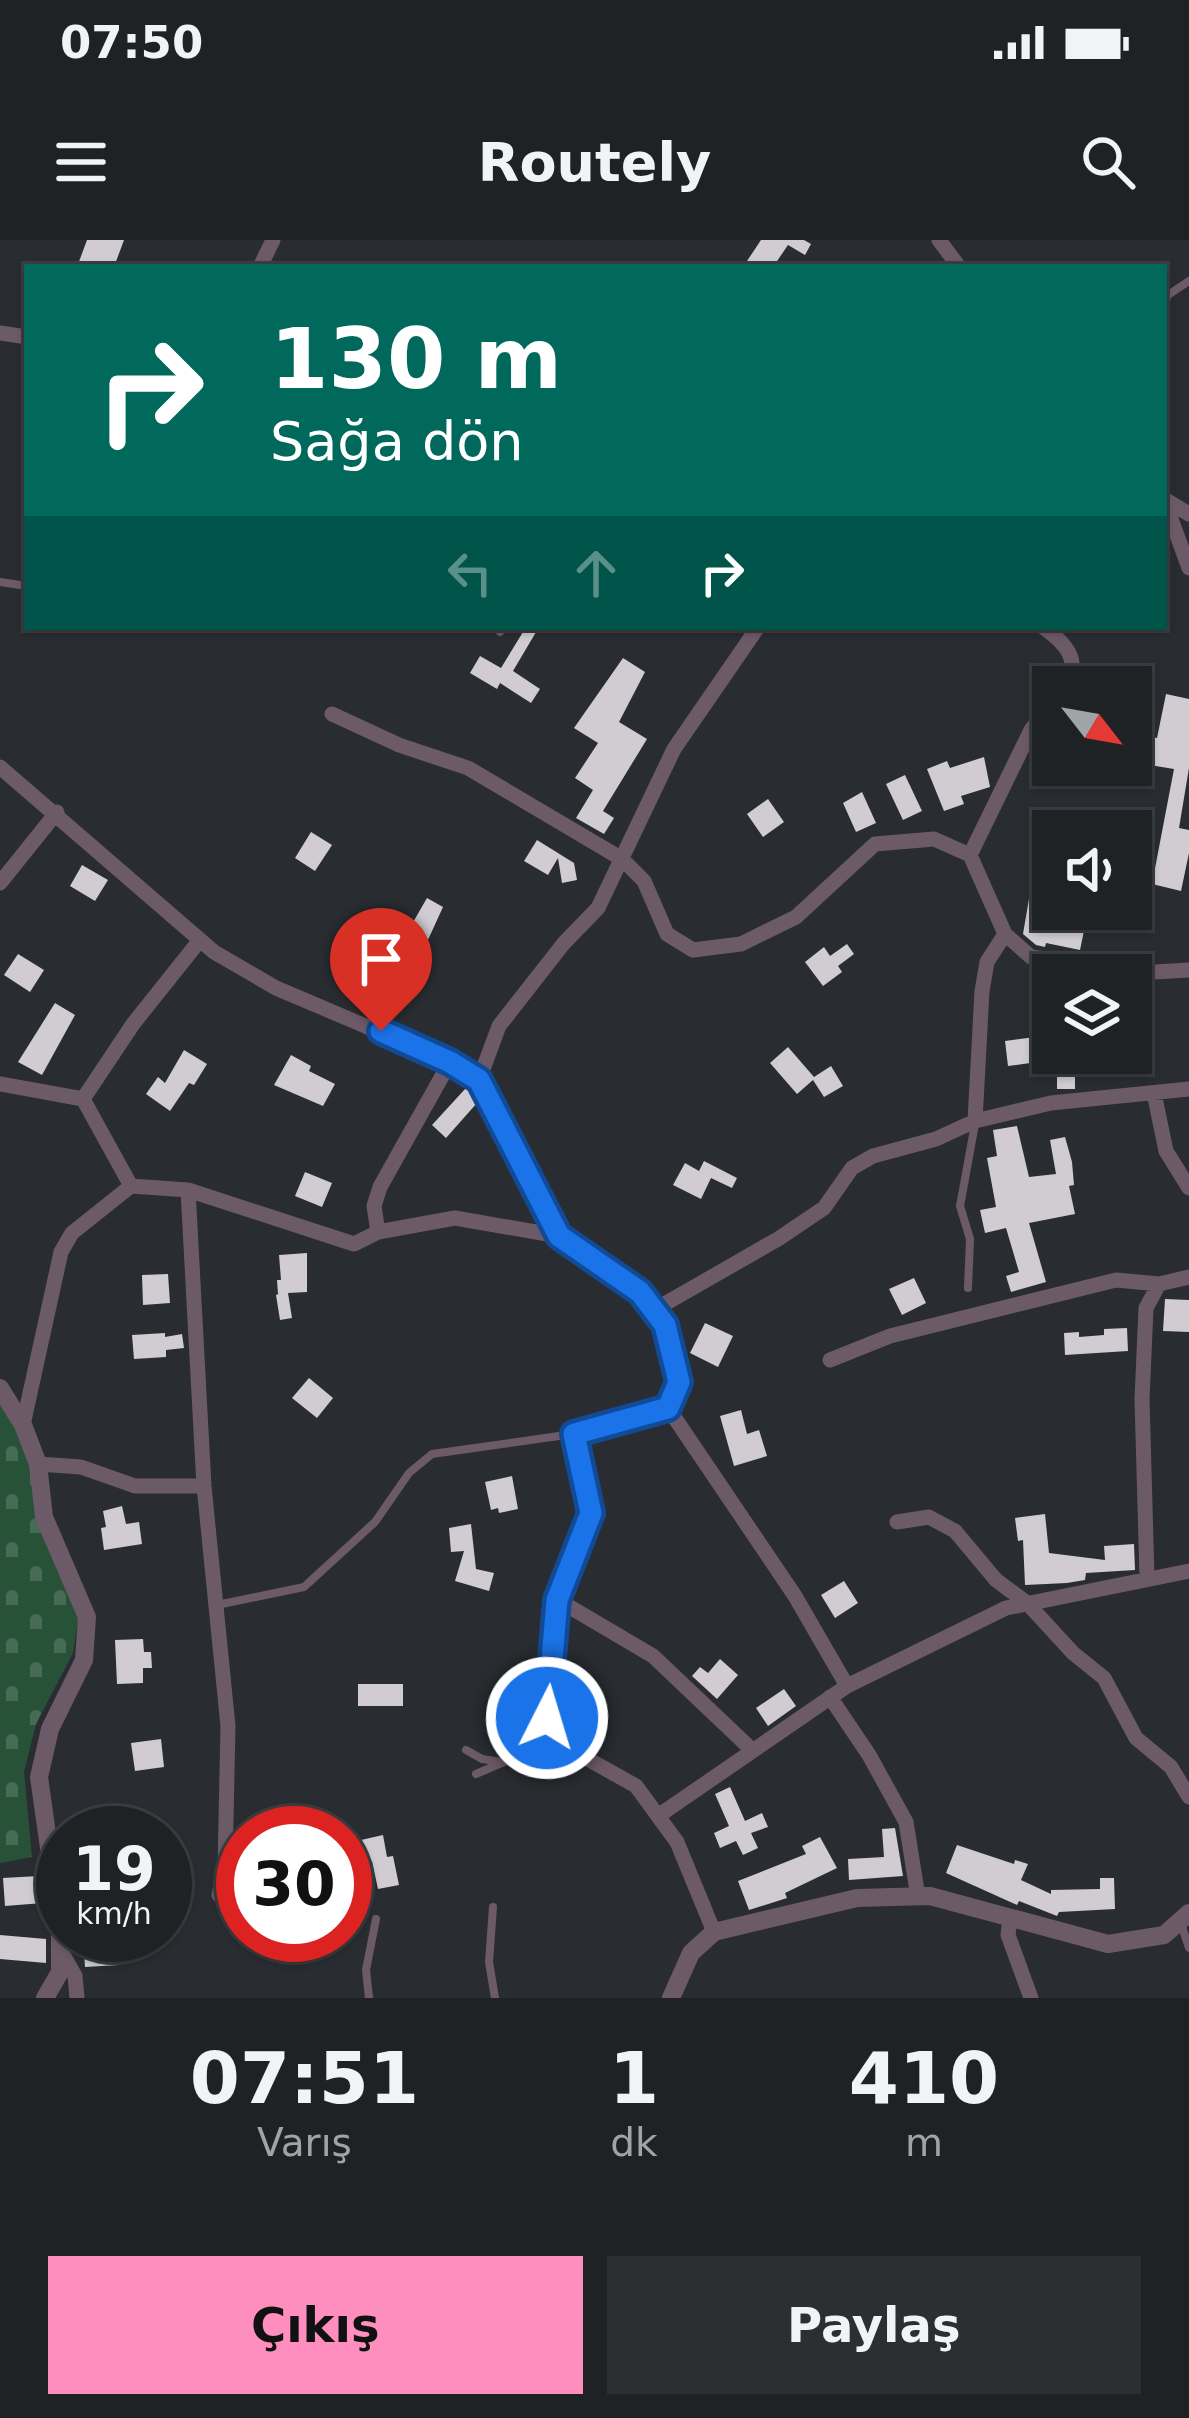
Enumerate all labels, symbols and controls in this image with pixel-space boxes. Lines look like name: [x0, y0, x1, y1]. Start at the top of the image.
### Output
text: 07:50: [60, 16, 203, 69]
icon: menu: [48, 129, 114, 195]
icon: search: [1075, 129, 1141, 195]
text: Routely: [478, 131, 711, 194]
text: 130 m: [270, 310, 562, 408]
icon: right: [72, 312, 228, 468]
text: Sağa dön: [270, 410, 523, 473]
icon: left: [437, 540, 503, 606]
icon: ahead: [563, 540, 629, 606]
icon: right: [689, 540, 755, 606]
north arrow: [1032, 666, 1152, 786]
map controls: [1032, 666, 1152, 1074]
button: sound: [1032, 810, 1152, 930]
pin: [330, 908, 432, 1031]
icon: arrive: [348, 926, 414, 992]
button: layers: [1032, 954, 1152, 1074]
position arrow: [484, 1655, 610, 1781]
speed limit sign: 30: [216, 1806, 372, 1962]
text: 19: [72, 1834, 156, 1904]
text: km/h: [76, 1896, 152, 1931]
text: 07:51: [190, 2036, 419, 2120]
text: 1: [609, 2036, 659, 2120]
text: 410: [849, 2036, 999, 2120]
text: Varış: [257, 2120, 352, 2165]
text: dk: [610, 2120, 658, 2165]
text: m: [905, 2120, 943, 2165]
button: Çıkış: [48, 2256, 583, 2394]
button: Paylaş: [607, 2256, 1141, 2394]

